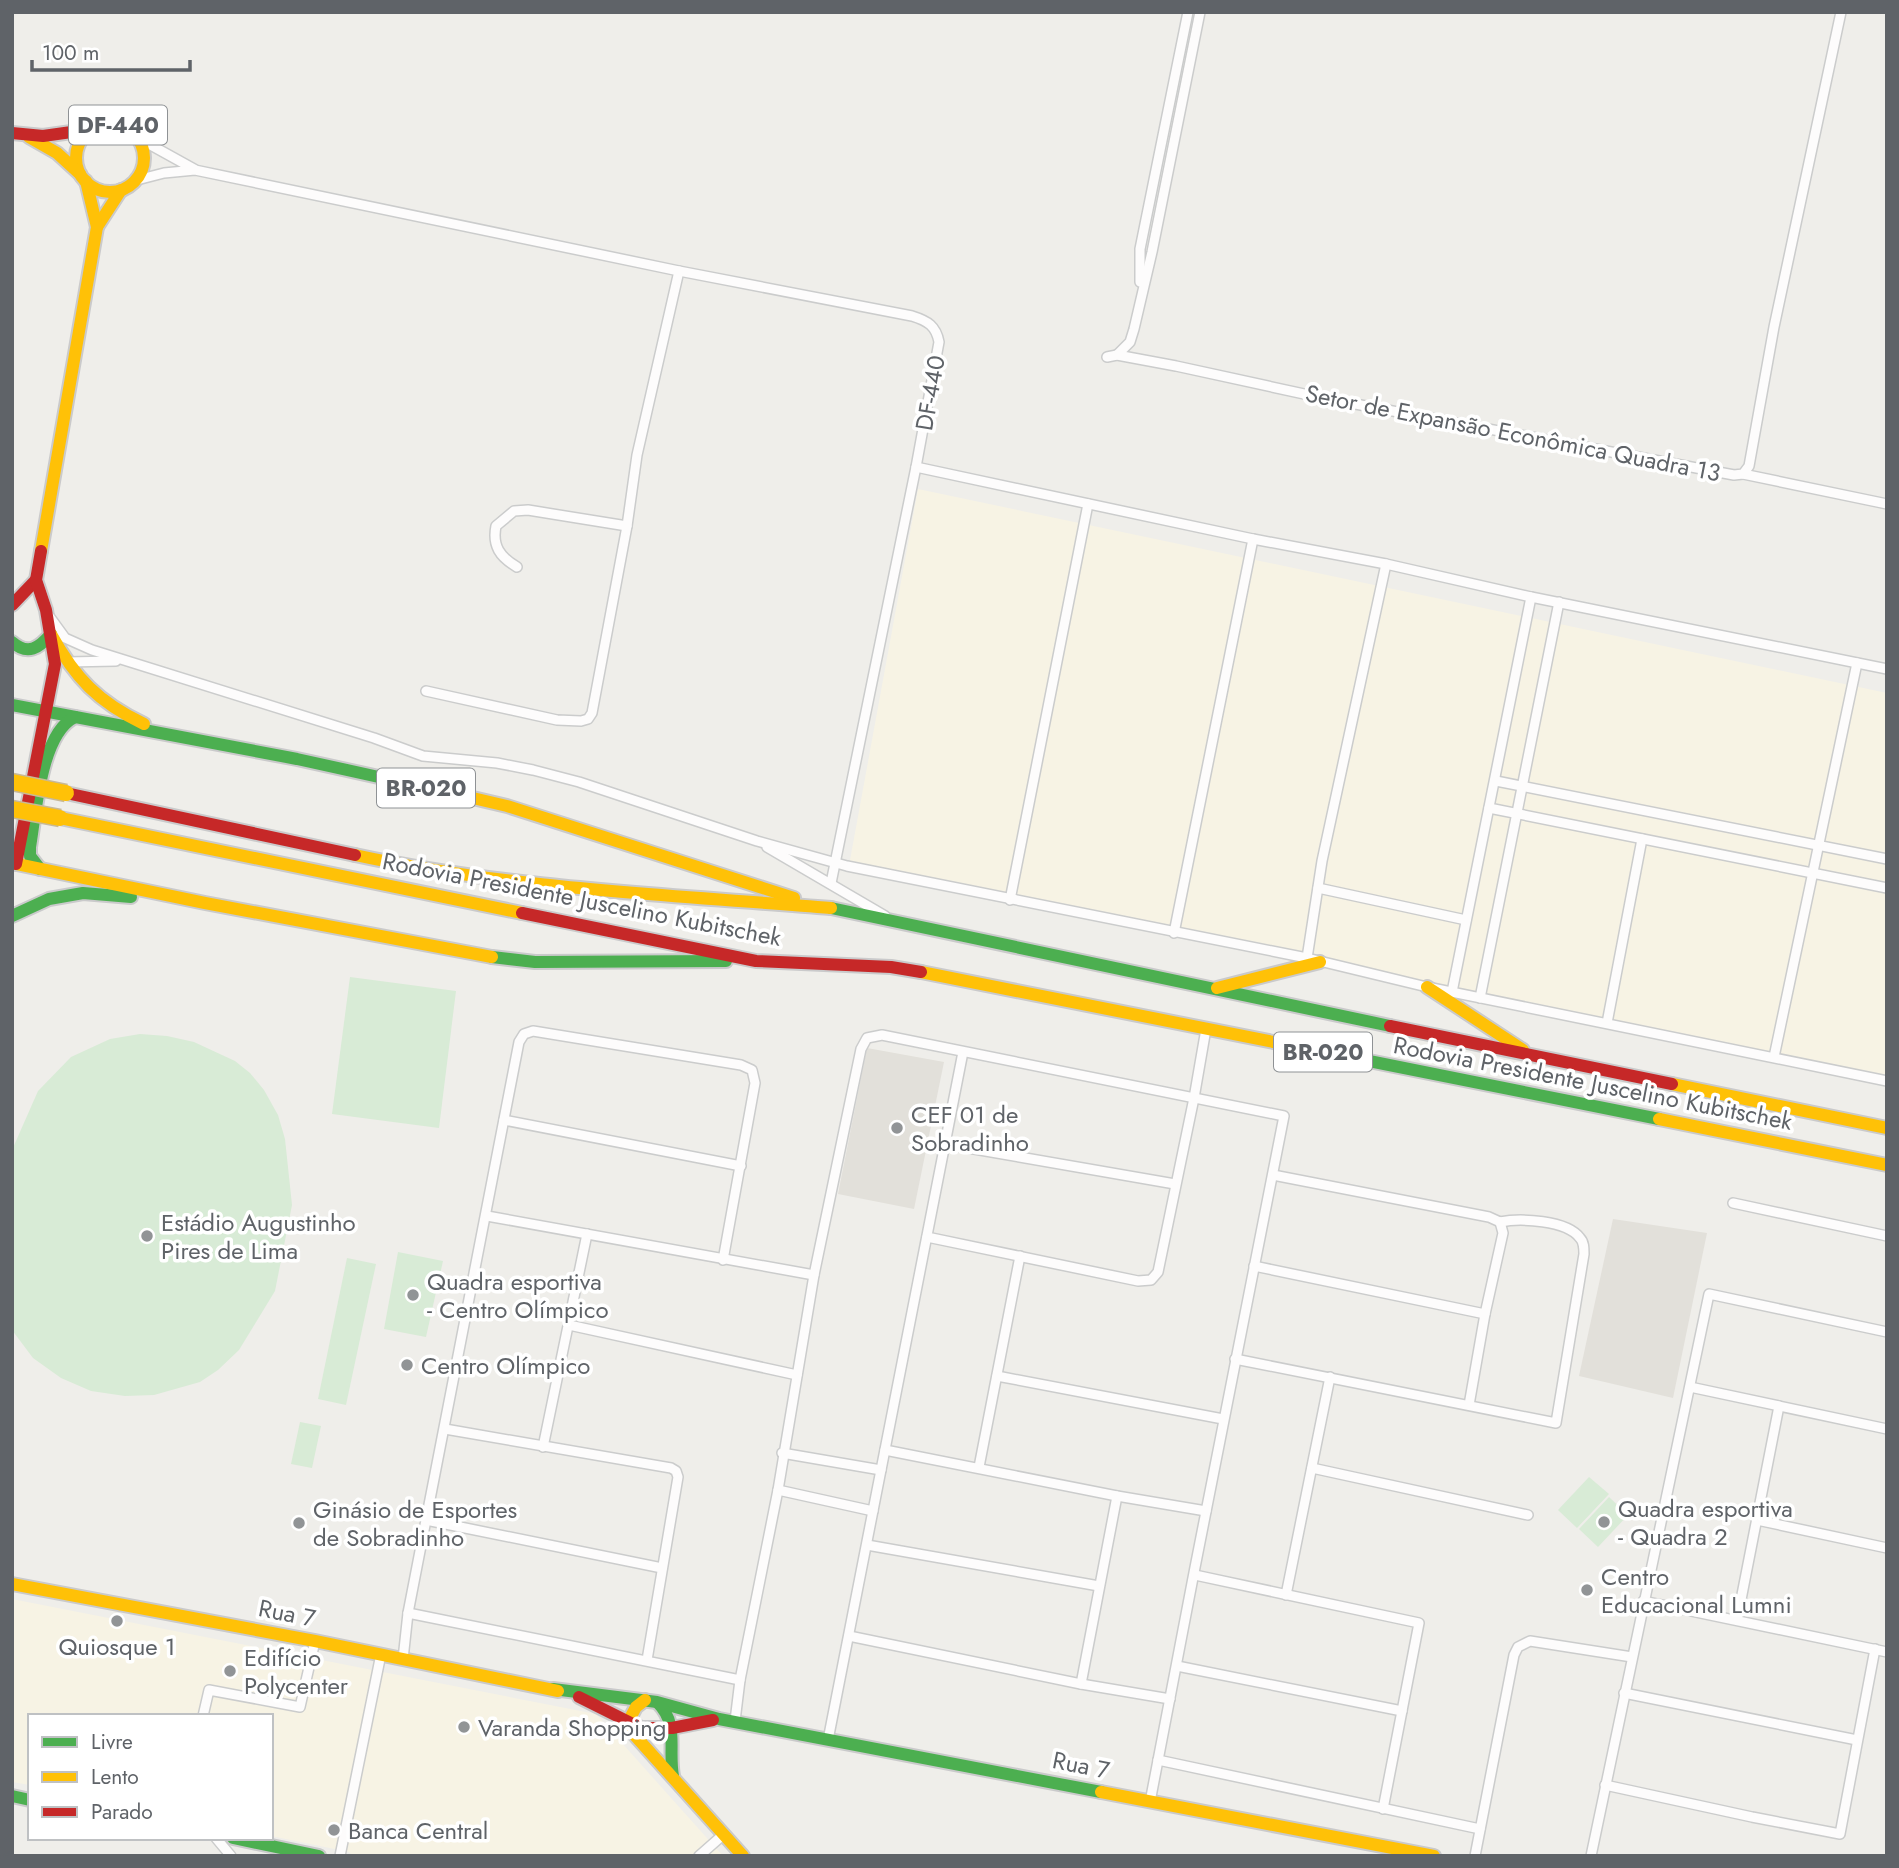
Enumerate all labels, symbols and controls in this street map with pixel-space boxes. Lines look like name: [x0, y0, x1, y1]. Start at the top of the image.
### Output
scale bar: [32, 28, 189, 72]
text: 100 m: [42, 38, 99, 68]
road number: DF-440: [69, 106, 167, 144]
street label: DF-440: [906, 353, 954, 433]
street label: Setor de Expansão Econômica Quadra 13: [1302, 376, 1724, 490]
road number: BR-020: [377, 768, 475, 808]
street label: Rodovia Presidente Juscelino Kubitschek: [380, 843, 785, 955]
street label: Rodovia Presidente Juscelino Kubitschek: [1391, 1027, 1796, 1139]
road number: BR-020: [1274, 1032, 1372, 1072]
place label: CEF 01 de Sobradinho: [911, 1097, 1029, 1160]
marker: CEF 01 de Sobradinho: [889, 1120, 905, 1136]
place label: Estádio Augustinho Pires de Lima: [161, 1205, 356, 1268]
marker: Estádio Augustinho Pires de Lima: [139, 1228, 155, 1244]
place label: Quadra esportiva - Centro Olímpico: [427, 1264, 609, 1327]
marker: Quadra esportiva - Centro Olímpico: [405, 1287, 421, 1303]
place label: Centro Olímpico: [421, 1348, 590, 1383]
marker: Centro Olímpico: [399, 1357, 415, 1373]
place label: Quadra esportiva - Quadra 2: [1618, 1491, 1793, 1554]
place label: Ginásio de Esportes de Sobradinho: [313, 1492, 517, 1555]
marker: Quadra esportiva - Quadra 2: [1596, 1514, 1612, 1530]
marker: Ginásio de Esportes de Sobradinho: [291, 1515, 307, 1531]
place label: Centro Educacional Lumni: [1601, 1559, 1792, 1622]
marker: Centro Educacional Lumni: [1579, 1582, 1595, 1598]
street label: Rua 7: [255, 1590, 319, 1636]
marker: Quiosque 1: [109, 1613, 125, 1629]
place label: Quiosque 1: [58, 1629, 176, 1664]
place label: Edifício Polycenter: [244, 1640, 349, 1703]
marker: Edifício Polycenter: [222, 1663, 238, 1679]
place label: Varanda Shopping: [478, 1710, 667, 1745]
legend: [28, 1714, 273, 1840]
marker: Varanda Shopping: [456, 1719, 472, 1735]
text: Livre: [91, 1727, 133, 1757]
street label: Rua 7: [1049, 1742, 1113, 1788]
text: Lento: [91, 1762, 139, 1792]
text: Parado: [91, 1797, 153, 1827]
place label: Banca Central: [348, 1813, 488, 1848]
marker: Banca Central: [326, 1822, 342, 1838]

